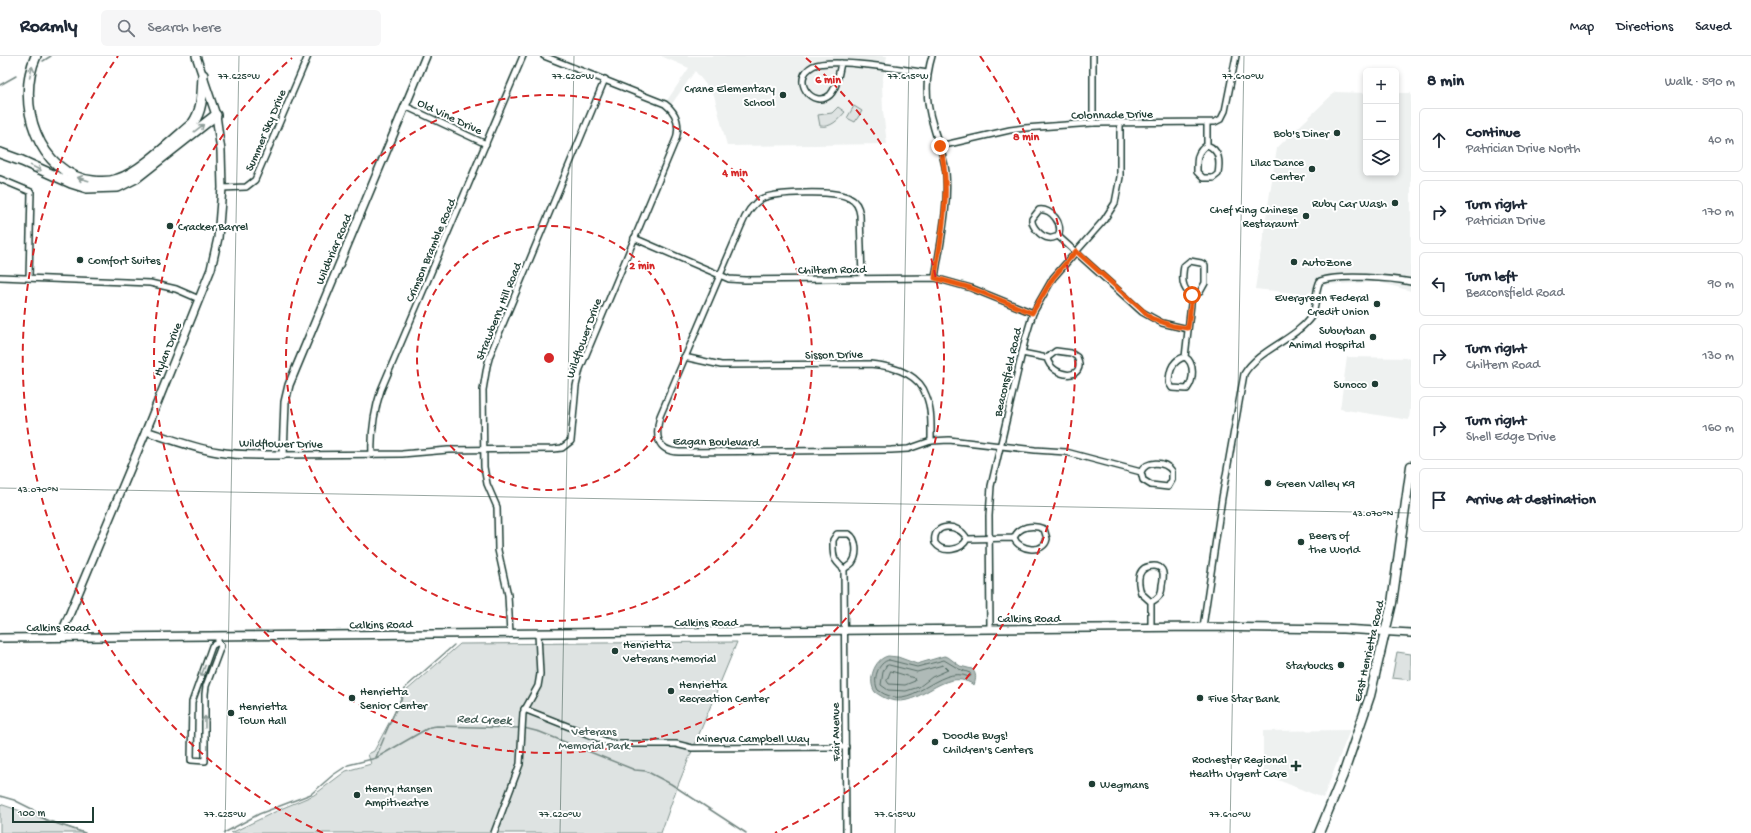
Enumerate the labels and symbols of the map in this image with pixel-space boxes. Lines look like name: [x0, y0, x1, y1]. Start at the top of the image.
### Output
one-way arrow: [28, 66, 35, 79]
text: 77.625°W: [217, 71, 260, 83]
text: 77.620°W: [551, 71, 595, 83]
text: 77.615°W: [887, 71, 929, 83]
text: 77.610°W: [1221, 71, 1264, 83]
text: 6 min: [815, 74, 841, 88]
place label: Crane Elementary School: [684, 83, 775, 111]
street label: Summer Sky Drive: [243, 87, 291, 174]
marker: Crane Elementary School: [778, 90, 788, 100]
street label: Old Vine Drive: [415, 97, 485, 139]
street label: Colonnade Drive: [1071, 108, 1154, 124]
one-way arrow: [194, 124, 205, 133]
place label: Bob's Diner: [1272, 128, 1331, 142]
marker: Bob's Diner: [1332, 128, 1342, 138]
text: 8 min: [1013, 131, 1039, 145]
route end: [931, 137, 949, 155]
place label: Lilac Dance Center: [1250, 157, 1306, 185]
marker: Lilac Dance Center: [1307, 164, 1317, 174]
one-way arrow: [30, 165, 42, 172]
text: 4 min: [721, 167, 748, 181]
one-way arrow: [76, 175, 89, 182]
street label: Crimson Bramble Road: [404, 196, 460, 305]
place label: Ruby Car Wash: [1312, 198, 1388, 212]
marker: Ruby Car Wash: [1390, 198, 1400, 208]
place label: Chef King Chinese Restaraunt: [1210, 204, 1299, 232]
street label: Wildbriar Road: [314, 211, 356, 287]
marker: Chef King Chinese Restaraunt: [1301, 211, 1311, 221]
marker: Cracker Barrel: [165, 221, 175, 231]
place label: Cracker Barrel: [178, 221, 249, 235]
marker: Comfort Suites: [75, 255, 85, 265]
place label: Comfort Suites: [88, 255, 161, 269]
marker: AutoZone: [1289, 257, 1299, 267]
place label: AutoZone: [1302, 257, 1353, 271]
street label: Strawberry Hill Road: [474, 260, 526, 363]
text: 2 min: [629, 260, 655, 274]
street label: Chiltern Road: [798, 263, 867, 279]
route start: [1183, 286, 1201, 304]
place label: Evergreen Federal Credit Union: [1275, 292, 1369, 320]
street label: Wildflower Drive: [564, 296, 606, 380]
marker: Evergreen Federal Credit Union: [1372, 299, 1382, 309]
street label: Hylan Drive: [152, 320, 186, 379]
place label: Suburban Animal Hospital: [1289, 325, 1365, 353]
street label: Beaconsfield Road: [992, 326, 1026, 419]
marker: Suburban Animal Hospital: [1368, 332, 1378, 342]
street label: Sisson Drive: [805, 348, 864, 364]
centre of rings: [542, 351, 556, 365]
place label: Sunoco: [1334, 379, 1367, 393]
marker: Sunoco: [1370, 379, 1380, 389]
street label: Eagan Boulevard: [673, 435, 760, 451]
street label: Wildflower Drive: [239, 437, 324, 453]
marker: Green Valley K9: [1263, 478, 1273, 488]
place label: Green Valley K9: [1276, 478, 1355, 492]
text: 43.070°N: [18, 484, 59, 496]
text: 43.070°N: [1353, 508, 1394, 520]
place label: Beers of the World: [1308, 530, 1361, 558]
marker: Beers of the World: [1296, 537, 1306, 547]
street label: East Henrietta Road: [1351, 598, 1389, 703]
street label: Calkins Road: [998, 613, 1061, 627]
street label: Calkins Road: [675, 617, 738, 631]
street label: Calkins Road: [349, 618, 414, 634]
street label: Calkins Road: [27, 622, 90, 636]
place label: Henrietta Veterans Memorial: [622, 639, 717, 667]
marker: Henrietta Veterans Memorial: [610, 646, 620, 656]
place label: Starbucks: [1286, 660, 1334, 674]
marker: Starbucks: [1336, 660, 1346, 670]
one-way arrow: [199, 664, 207, 676]
place label: Henrietta Recreation Center: [679, 679, 770, 707]
place label: Henrietta Senior Center: [360, 686, 429, 714]
marker: Henrietta Recreation Center: [666, 686, 676, 696]
marker: Henrietta Senior Center: [347, 693, 357, 703]
marker: Five Star Bank: [1195, 693, 1205, 703]
place label: Five Star Bank: [1207, 693, 1281, 707]
place label: Henrietta Town Hall: [238, 701, 288, 729]
street label: Fair Avenue: [829, 702, 845, 762]
marker: Henrietta Town Hall: [226, 708, 236, 718]
water label: Red Creek: [456, 712, 513, 729]
one-way arrow: [201, 716, 209, 729]
park label: Veterans Memorial Park: [558, 726, 631, 754]
place label: Doodle Bugs! Children's Centers: [942, 730, 1033, 758]
street label: Minerva Campbell Way: [697, 733, 810, 747]
marker: Doodle Bugs! Children's Centers: [930, 737, 940, 747]
place label: Rochester Regional Health Urgent Care: [1189, 754, 1288, 782]
marker: Rochester Regional Health Urgent Care: [1290, 760, 1302, 772]
marker: Wegmans: [1087, 779, 1097, 789]
place label: Wegmans: [1100, 779, 1149, 793]
place label: Henry Hansen Ampitheatre: [365, 783, 433, 811]
marker: Henry Hansen Ampitheatre: [352, 790, 362, 800]
scale bar: [12, 805, 94, 824]
text: 77.625°W: [203, 809, 246, 821]
text: 77.620°W: [538, 809, 582, 821]
text: 77.615°W: [874, 809, 916, 821]
text: 77.610°W: [1208, 809, 1251, 821]

